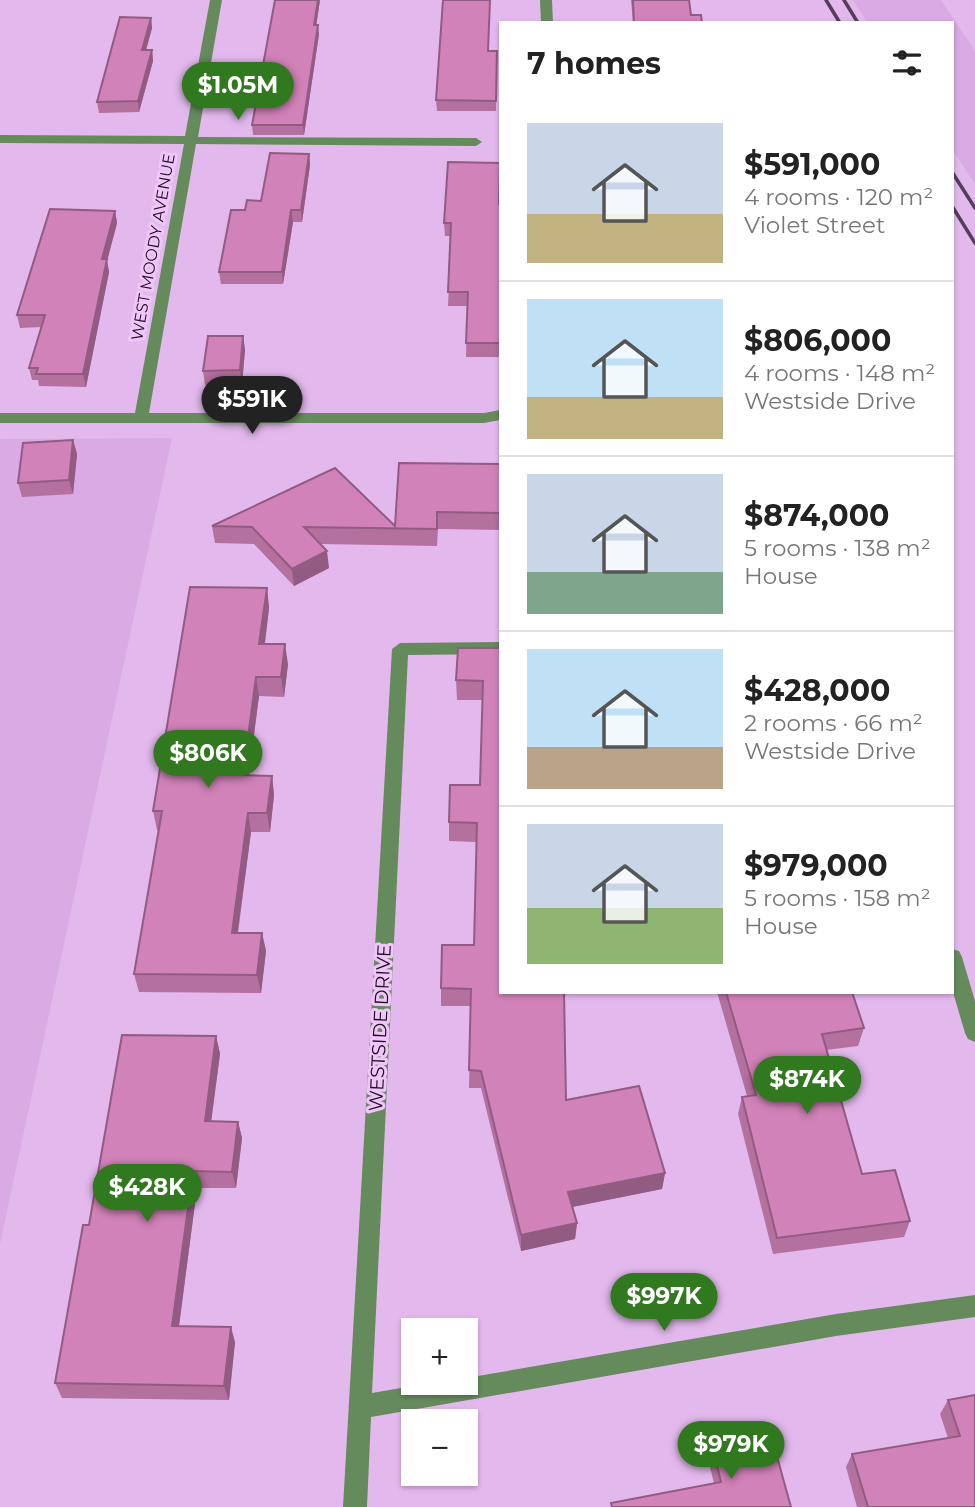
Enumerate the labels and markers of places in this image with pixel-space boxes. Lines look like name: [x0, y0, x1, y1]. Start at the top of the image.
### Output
pin: $1.05M: [181, 62, 295, 122]
pin: $591K: [203, 376, 301, 436]
pin: $806K: [159, 730, 257, 790]
pin: $874K: [758, 1056, 856, 1116]
pin: $428K: [98, 1164, 196, 1224]
pin: $997K: [615, 1274, 713, 1333]
pin: $979K: [682, 1422, 780, 1481]

